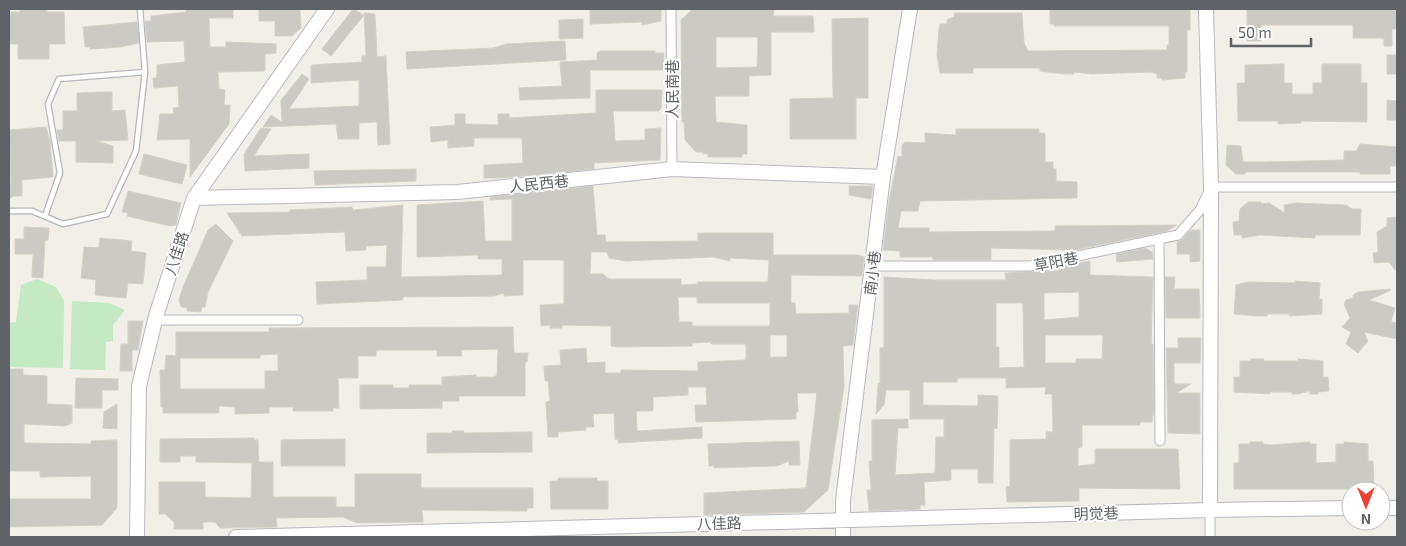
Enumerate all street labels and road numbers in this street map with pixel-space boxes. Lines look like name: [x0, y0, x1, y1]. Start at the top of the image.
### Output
street label: 人民南巷: [663, 59, 681, 119]
street label: 人民西巷: [508, 171, 570, 195]
street label: 八佳路: [160, 229, 192, 277]
street label: 草阳巷: [1032, 248, 1080, 274]
street label: 南小巷: [860, 250, 884, 296]
street label: 明觉巷: [1073, 503, 1119, 523]
street label: 八佳路: [696, 513, 742, 533]

